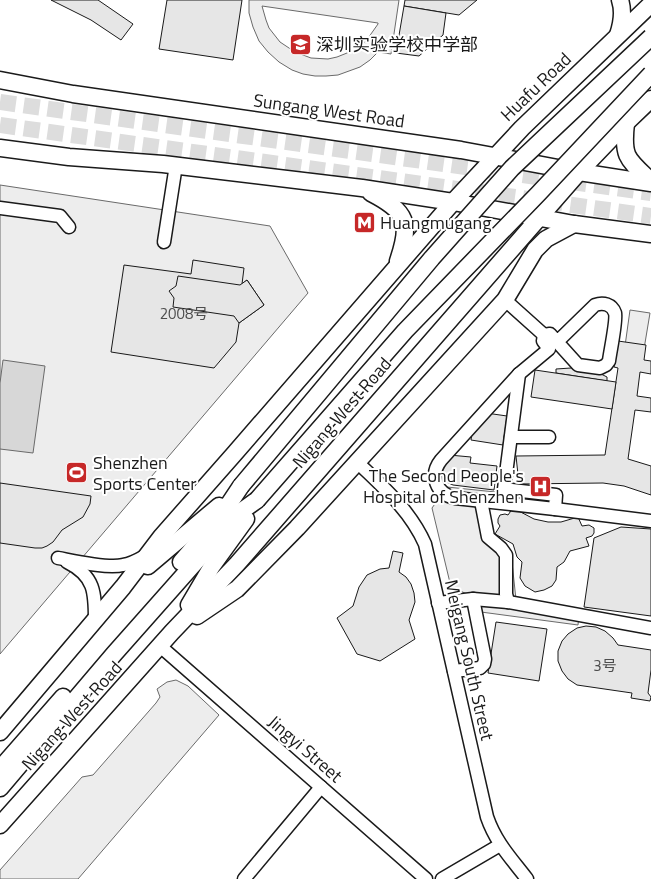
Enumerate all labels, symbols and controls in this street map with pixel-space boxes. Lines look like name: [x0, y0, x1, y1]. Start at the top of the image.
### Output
place label: 深圳实验学校中学部: [316, 31, 478, 58]
school or university icon: 深圳实验学校中学部: [288, 33, 312, 57]
street label: Huafu Road: [494, 46, 577, 127]
street label: Sungang West Road: [252, 87, 406, 134]
place label: Huangmugang: [380, 209, 491, 236]
metro station icon: Huangmugang: [352, 211, 376, 235]
house number: 2008号: [160, 302, 208, 325]
street label: Nigang West Road: [286, 351, 398, 474]
place label: Shenzhen Sports Center: [93, 449, 197, 497]
sports icon: Shenzhen Sports Center: [65, 461, 89, 485]
place label: The Second People's Hospital of Shenzhen: [363, 462, 524, 510]
hospital icon: The Second People's Hospital of Shenzhen: [528, 474, 552, 498]
street label: Meigang South Street: [438, 577, 501, 744]
house number: 3号: [593, 654, 617, 677]
street label: Nigang West Road: [15, 655, 128, 777]
street label: Jingyi Street: [262, 709, 349, 789]

